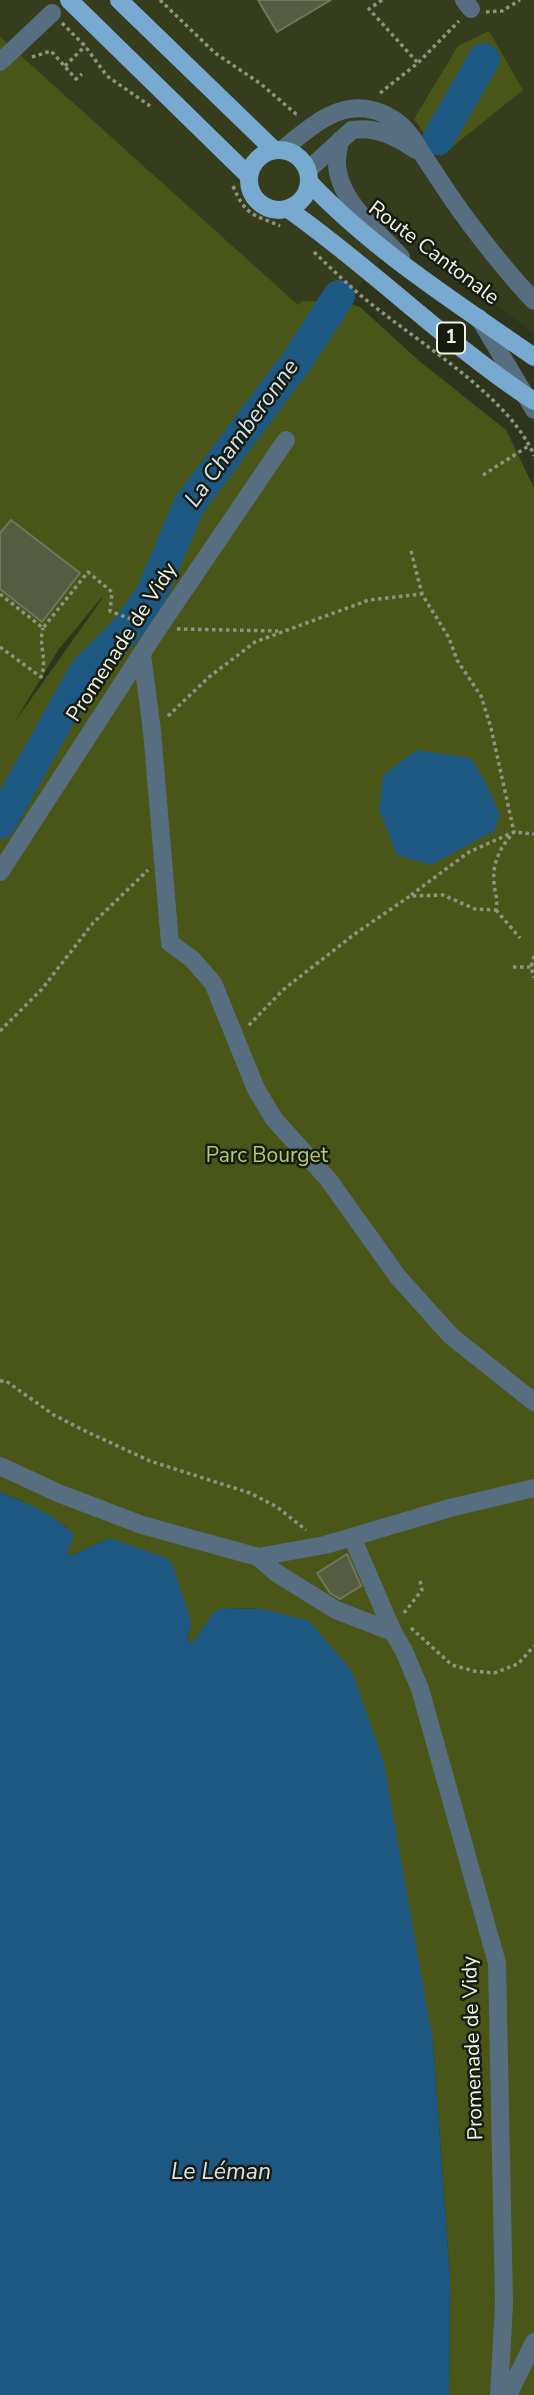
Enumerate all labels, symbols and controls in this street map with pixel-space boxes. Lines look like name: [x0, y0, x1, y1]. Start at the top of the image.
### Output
street label: Route Cantonale: [363, 197, 503, 311]
road number: 1: [437, 322, 465, 354]
water label: La Chamberonne: [180, 355, 306, 513]
street label: Promenade de Vidy: [62, 559, 184, 727]
park label: Parc Bourget: [206, 1144, 328, 1170]
street label: Promenade de Vidy: [458, 1955, 490, 2141]
water label: Le Léman: [171, 2159, 271, 2187]

